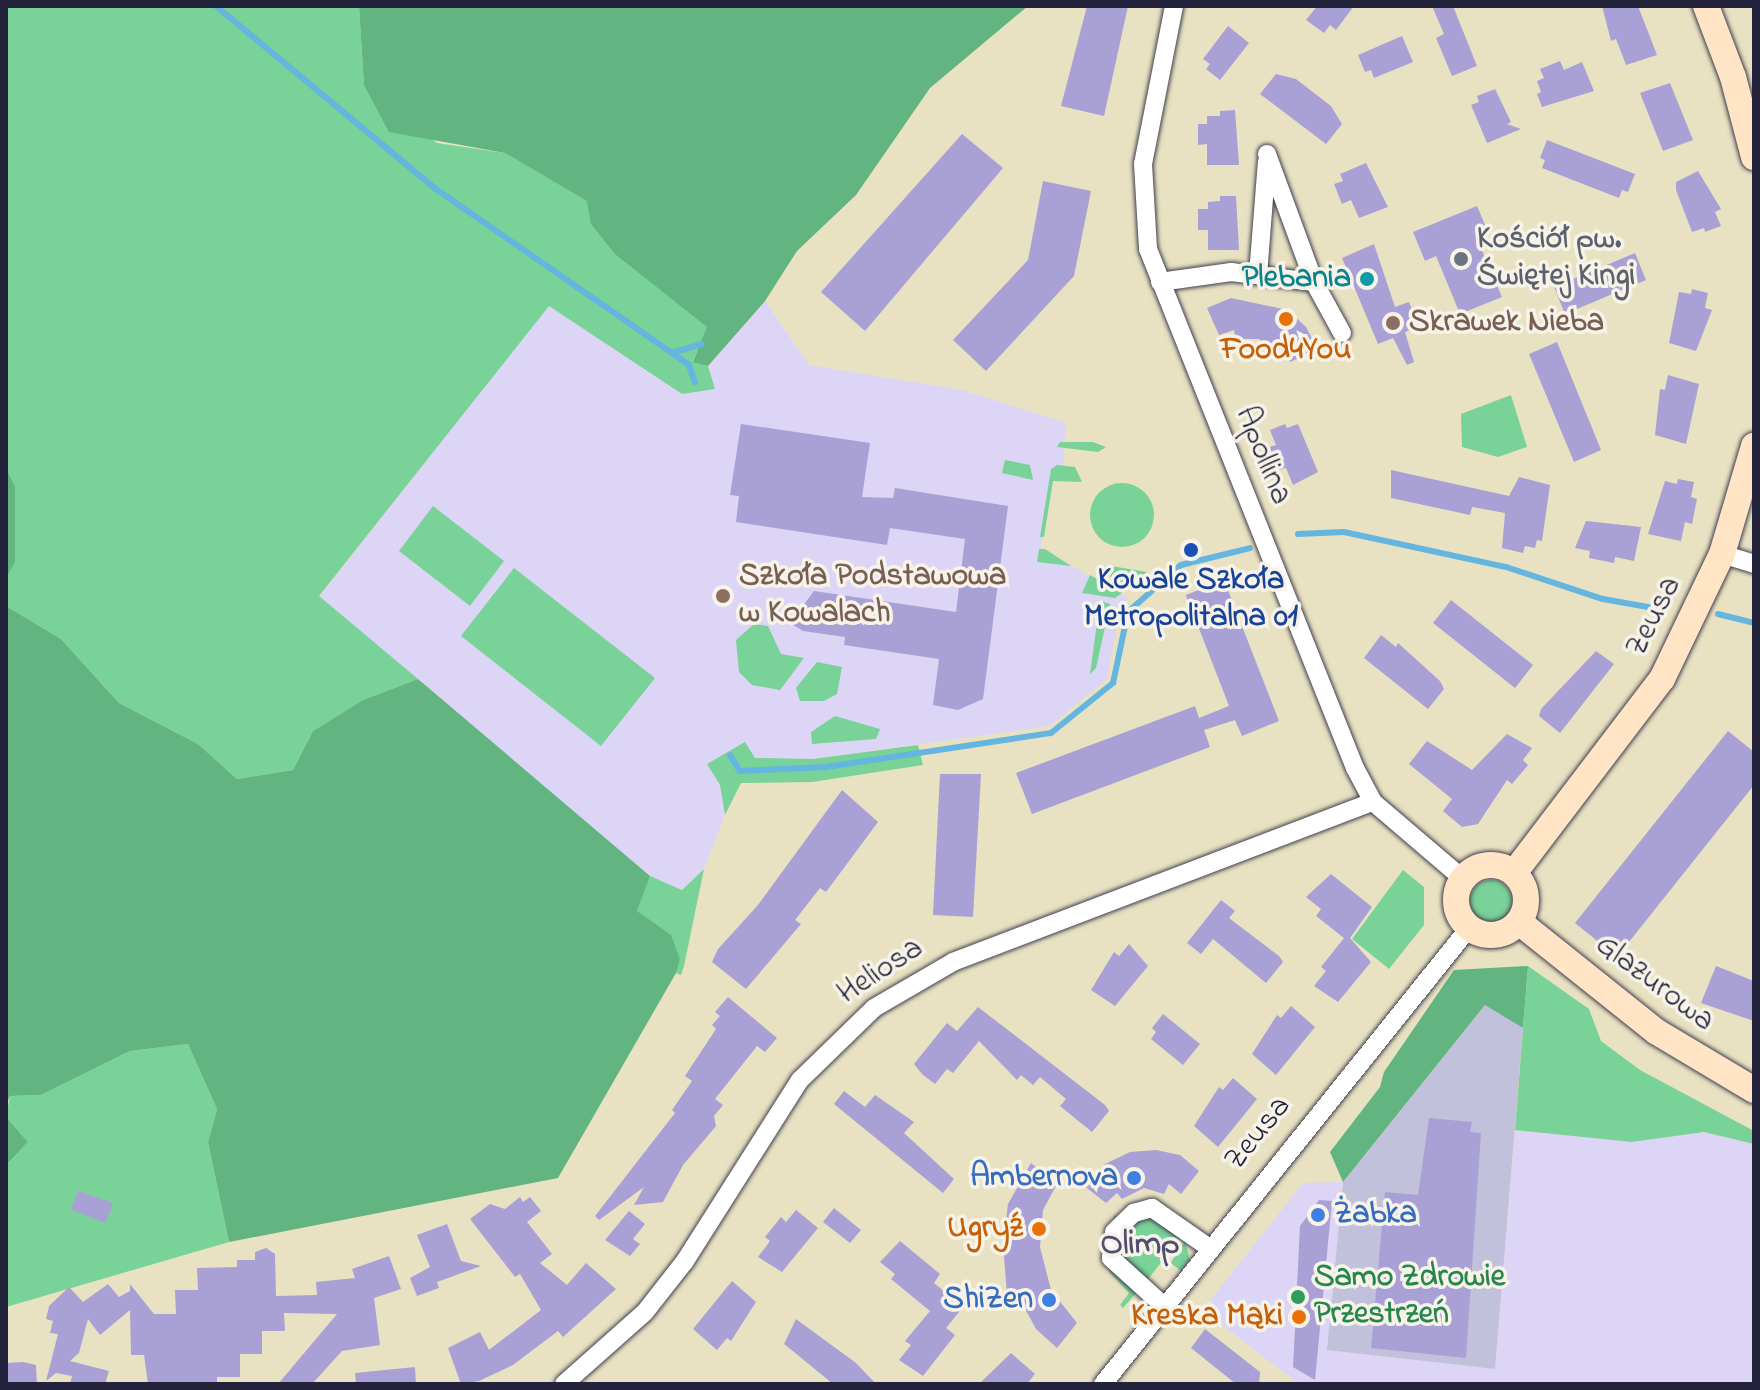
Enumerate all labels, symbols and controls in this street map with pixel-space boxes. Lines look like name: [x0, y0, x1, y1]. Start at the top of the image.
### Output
place label: Kościół pw. Świętej Kingi: [1477, 222, 1635, 297]
marker: Kościół pw. Świętej Kingi: [1452, 250, 1470, 268]
place label: Plebania: [1242, 260, 1351, 298]
marker: Plebania: [1358, 270, 1376, 288]
place label: Skrawek Nieba: [1409, 304, 1604, 342]
marker: Food4You: [1277, 310, 1295, 328]
marker: Skrawek Nieba: [1384, 314, 1402, 332]
place label: Food4You: [1221, 332, 1351, 370]
street label: Apollina: [1225, 401, 1299, 511]
marker: Kowale Szkoła Metropolitalna 01: [1182, 541, 1200, 559]
place label: Szkoła Podstawowa w Kowalach: [739, 559, 1006, 634]
place label: Kowale Szkoła Metropolitalna 01: [1084, 563, 1298, 638]
street label: Zeusa: [1619, 571, 1691, 663]
marker: Szkoła Podstawowa w Kowalach: [714, 587, 732, 605]
street label: Glazurowa: [1587, 927, 1721, 1041]
street label: Heliosa: [831, 930, 931, 1014]
street label: Zeusa: [1218, 1089, 1300, 1179]
place label: Ambernova: [970, 1159, 1118, 1197]
marker: Ambernova: [1125, 1169, 1143, 1187]
place label: Żabka: [1334, 1196, 1417, 1234]
marker: Żabka: [1309, 1206, 1327, 1224]
place label: Ugryź: [947, 1210, 1023, 1248]
marker: Ugryź: [1030, 1220, 1048, 1238]
district label: Olimp: [1100, 1226, 1180, 1266]
place label: Samo Zdrowie Przestrzeń: [1314, 1260, 1505, 1335]
place label: ShiZen: [943, 1281, 1033, 1319]
marker: Samo Zdrowie Przestrzeń: [1289, 1288, 1307, 1306]
marker: ShiZen: [1040, 1291, 1058, 1309]
place label: Kreska Mąki: [1131, 1298, 1283, 1336]
marker: Kreska Mąki: [1290, 1308, 1308, 1326]

